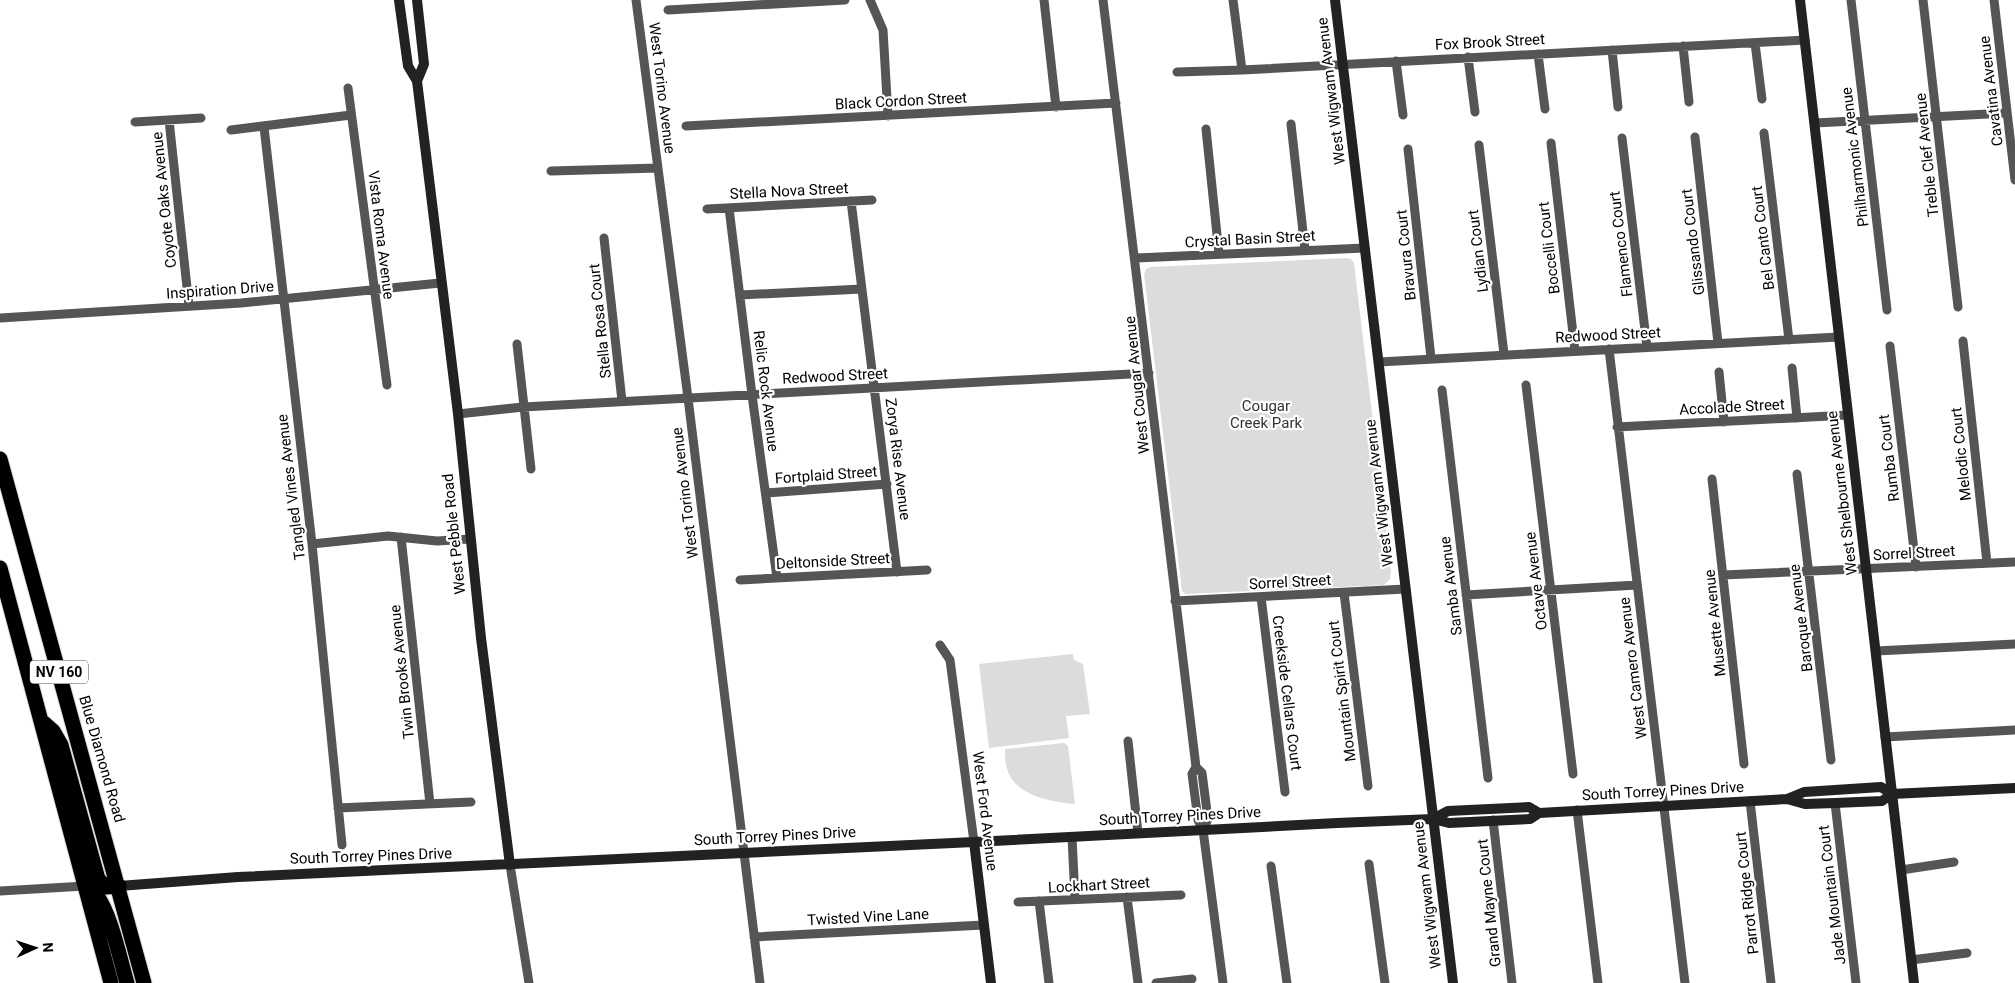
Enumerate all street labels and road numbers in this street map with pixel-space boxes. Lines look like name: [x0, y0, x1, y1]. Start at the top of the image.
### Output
street label: West Wigwam Avenue: [1313, 16, 1349, 166]
street label: West Torino Avenue: [645, 21, 679, 155]
street label: Fox Brook Street: [1435, 30, 1545, 54]
street label: Cavatina Avenue: [1975, 35, 2007, 147]
street label: Philharmonic Avenue: [1837, 86, 1873, 228]
street label: Black Cordon Street: [835, 89, 968, 113]
street label: Treble Clef Avenue: [1912, 92, 1942, 218]
street label: Coyote Oaks Avenue: [148, 131, 180, 269]
street label: Vista Roma Avenue: [364, 170, 398, 300]
street label: Stella Nova Street: [729, 179, 849, 203]
street label: Bel Canto Court: [1748, 185, 1778, 291]
street label: Glissando Court: [1678, 188, 1708, 296]
street label: Flamenco Court: [1606, 190, 1636, 298]
street label: Boccelli Court: [1534, 201, 1564, 295]
street label: Lydian Court: [1464, 208, 1492, 293]
street label: Bravura Court: [1392, 209, 1420, 301]
street label: Crystal Basin Street: [1184, 227, 1316, 251]
street label: Stella Rosa Court: [585, 263, 615, 379]
street label: Inspiration Drive: [166, 277, 275, 303]
street label: West Cougar Avenue: [1121, 315, 1153, 455]
street label: Redwood Street: [1555, 323, 1661, 347]
street label: Relic Rock Avenue: [750, 329, 782, 453]
street label: Redwood Street: [782, 364, 888, 388]
street label: Accolade Street: [1679, 395, 1785, 419]
street label: Zorya Rise Avenue: [882, 397, 914, 521]
street label: Melodic Court: [1947, 406, 1975, 502]
street label: West Shelbourne Avenue: [1823, 410, 1861, 576]
street label: Tangled Vines Avenue: [273, 413, 309, 561]
street label: Rumba Court: [1875, 413, 1903, 503]
street label: West Wigwam Avenue: [1361, 418, 1397, 568]
street label: West Torino Avenue: [668, 426, 702, 560]
street label: Fortplaid Street: [774, 462, 878, 488]
street label: West Pebble Road: [439, 473, 469, 595]
street label: Octave Avenue: [1521, 531, 1551, 631]
street label: Samba Avenue: [1436, 535, 1466, 637]
street label: Sorrel Street: [1872, 542, 1956, 564]
street label: Deltonside Street: [776, 549, 891, 573]
street label: Baroque Avenue: [1785, 563, 1817, 673]
street label: Musette Avenue: [1700, 569, 1730, 677]
street label: Sorrel Street: [1248, 571, 1332, 593]
street label: West Camero Avenue: [1615, 596, 1651, 740]
street label: Twin Brooks Avenue: [386, 604, 418, 740]
street label: Creekside Cellars Court: [1269, 614, 1305, 772]
street label: Mountain Spirit Court: [1324, 619, 1360, 763]
road number: NV 160: [30, 660, 88, 684]
street label: Blue Diamond Road: [75, 693, 129, 825]
street label: West Ford Avenue: [969, 750, 1001, 872]
street label: South Torrey Pines Drive: [1581, 778, 1745, 804]
street label: South Torrey Pines Drive: [1098, 803, 1262, 829]
street label: West Wigwam Avenue: [1409, 820, 1445, 970]
street label: South Torrey Pines Drive: [693, 823, 857, 849]
street label: Jade Mountain Court: [1814, 824, 1849, 966]
street label: Parrot Ridge Court: [1732, 831, 1762, 955]
street label: Grand Mayne Court: [1473, 838, 1505, 968]
street label: South Torrey Pines Drive: [290, 844, 452, 868]
street label: Lockhart Street: [1048, 873, 1151, 897]
street label: Twisted Vine Lane: [807, 905, 929, 929]

